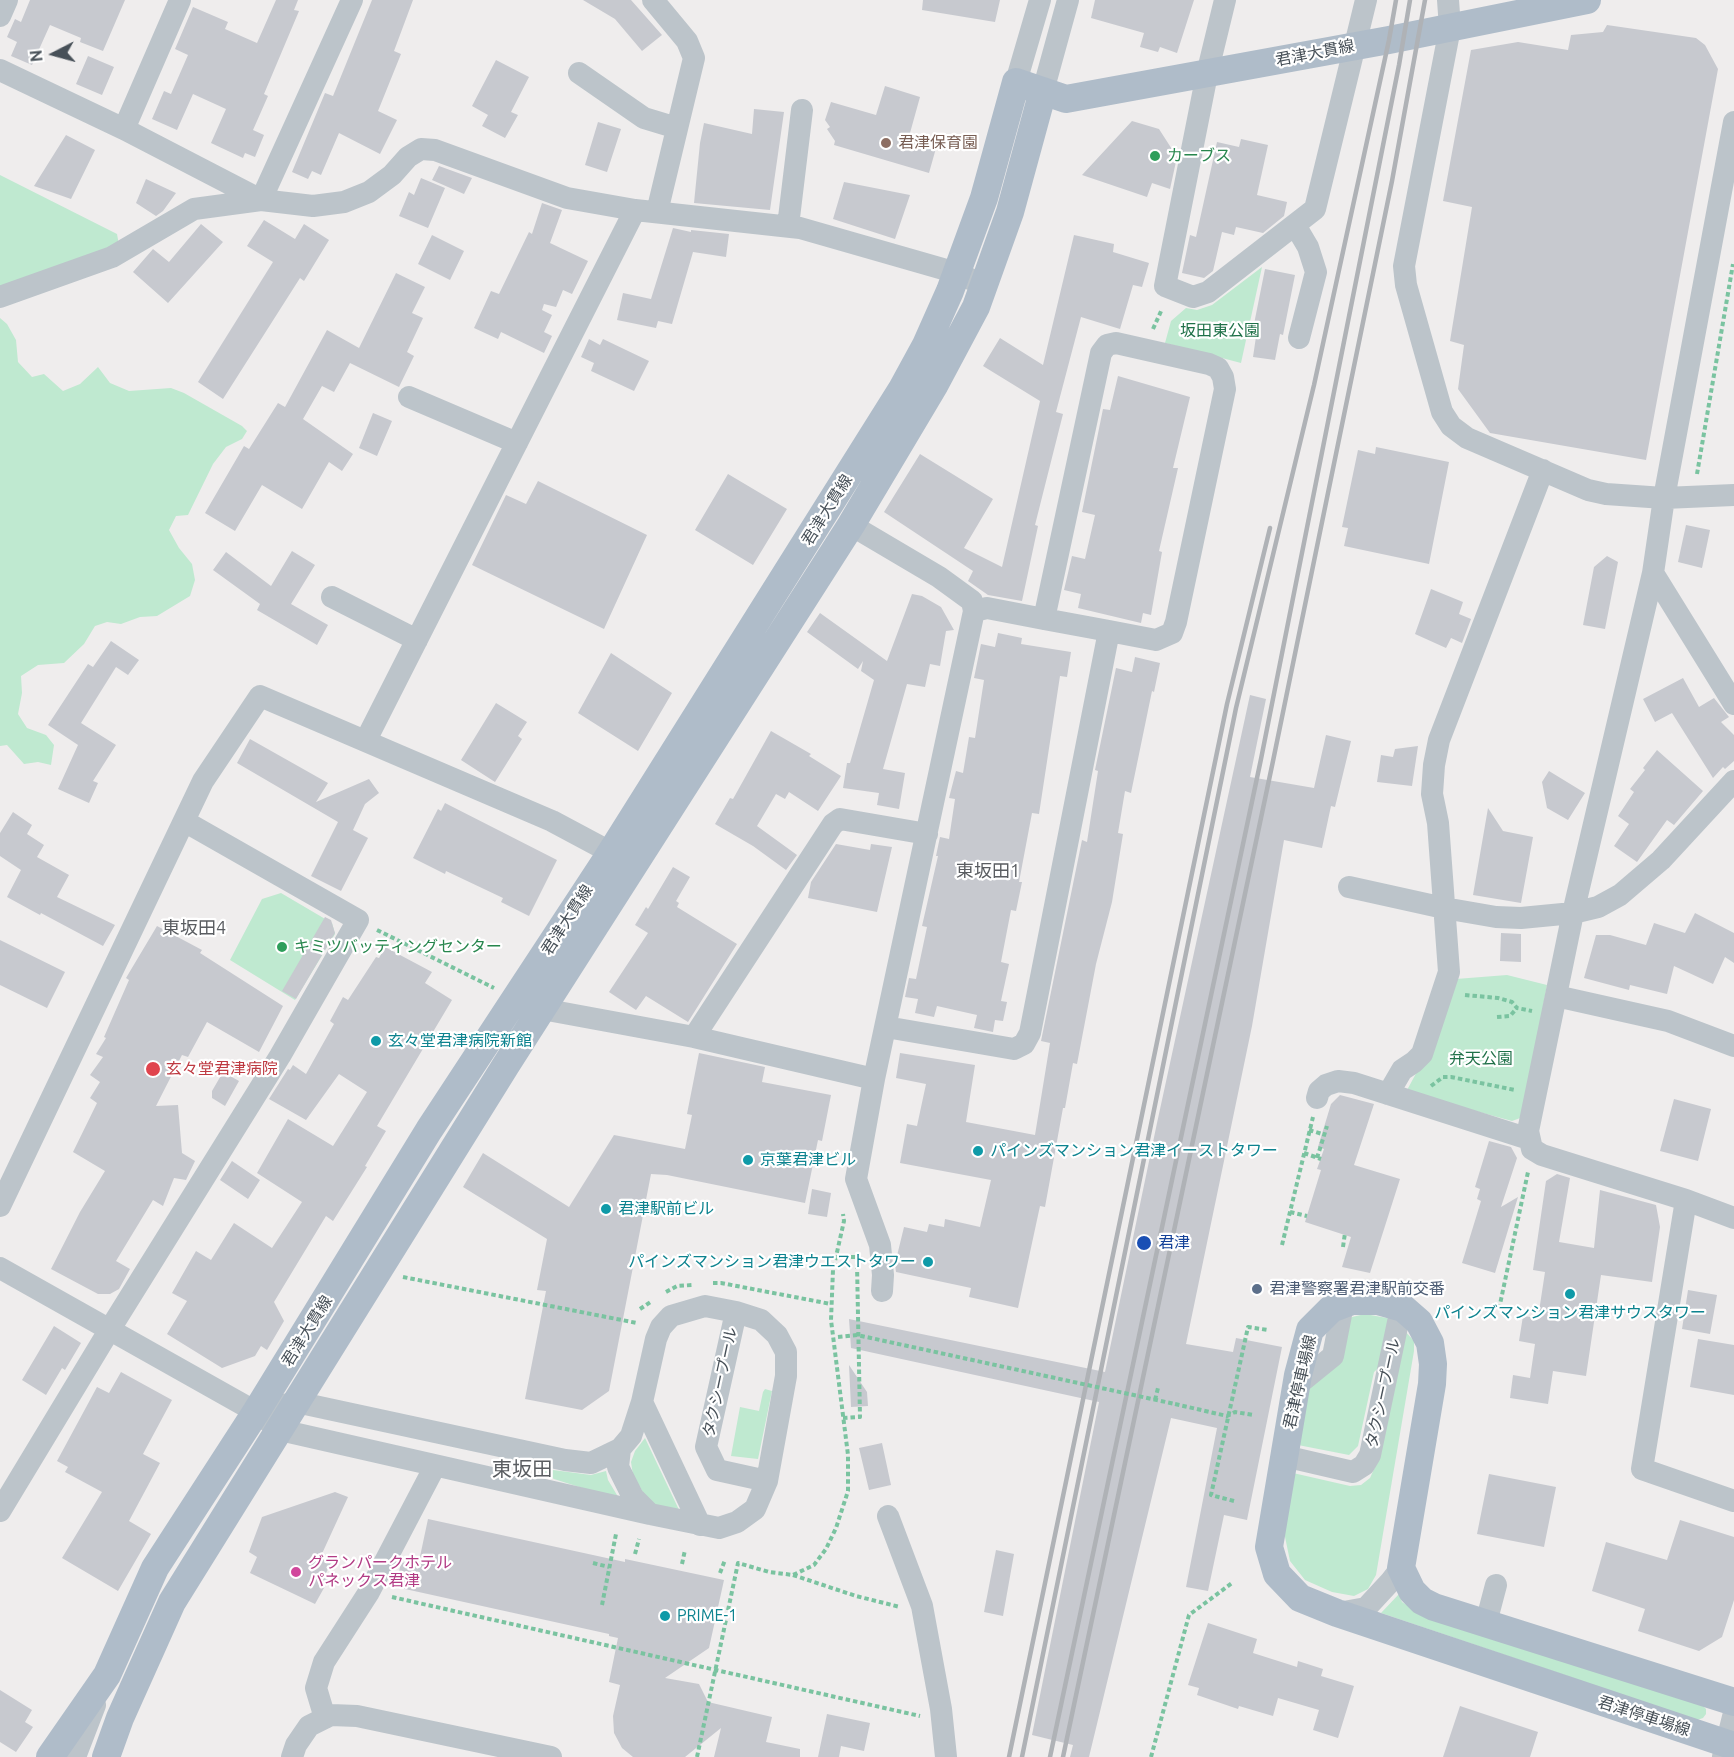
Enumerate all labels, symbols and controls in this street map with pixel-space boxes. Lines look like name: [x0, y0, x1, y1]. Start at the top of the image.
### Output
north arrow: [24, 24, 84, 84]
street label: 君津大貫線: [1274, 36, 1356, 70]
text: N: [27, 49, 46, 63]
place label: 君津保育園: [898, 133, 978, 153]
marker: 君津保育園: [879, 136, 893, 150]
place label: カーブス: [1167, 146, 1231, 166]
marker: カーブス: [1148, 149, 1162, 163]
park label: 坂田東公園: [1180, 321, 1260, 341]
street label: 君津大貫線: [798, 471, 856, 549]
district label: 東坂田1: [956, 860, 1020, 882]
street label: 君津大貫線: [537, 881, 597, 959]
district label: 東坂田4: [162, 917, 226, 939]
place label: キミツバッティングセンター: [294, 937, 502, 957]
marker: キミツバッティングセンター: [275, 940, 289, 954]
place label: 玄々堂君津病院新館: [388, 1031, 532, 1051]
marker: 玄々堂君津病院新館: [369, 1034, 383, 1048]
park label: 弁天公園: [1449, 1049, 1513, 1069]
place label: 玄々堂君津病院: [166, 1059, 278, 1079]
marker: 玄々堂君津病院: [144, 1060, 162, 1078]
place label: パインズマンション君津イーストタワー: [990, 1141, 1278, 1161]
marker: パインズマンション君津イーストタワー: [971, 1144, 985, 1158]
place label: 京葉君津ビル: [760, 1150, 856, 1170]
marker: 京葉君津ビル: [741, 1153, 755, 1167]
place label: 君津駅前ビル: [618, 1199, 714, 1219]
marker: 君津駅前ビル: [599, 1202, 613, 1216]
place label: 君津: [1158, 1233, 1190, 1253]
marker: 君津: [1135, 1234, 1153, 1252]
place label: パインズマンション君津ウエストタワー: [628, 1252, 916, 1272]
marker: パインズマンション君津ウエストタワー: [921, 1255, 935, 1269]
place label: 君津警察署君津駅前交番: [1269, 1279, 1445, 1299]
marker: 君津警察署君津駅前交番: [1250, 1282, 1264, 1296]
marker: パインズマンション君津サウスタワー: [1563, 1287, 1577, 1301]
street label: 君津大貫線: [278, 1292, 336, 1370]
place label: パインズマンション君津サウスタワー: [1434, 1303, 1706, 1323]
street label: タクシープール: [699, 1325, 741, 1439]
street label: 君津停車場線: [1280, 1333, 1320, 1431]
street label: タクシープール: [1362, 1336, 1404, 1450]
district label: 東坂田: [492, 1457, 552, 1481]
place label: グランパークホテル パネックス君津: [308, 1553, 452, 1591]
marker: グランパークホテル パネックス君津: [289, 1565, 303, 1579]
place label: PRIME-1: [677, 1606, 737, 1626]
marker: PRIME-1: [658, 1609, 672, 1623]
street label: 君津停車場線: [1595, 1692, 1693, 1740]

